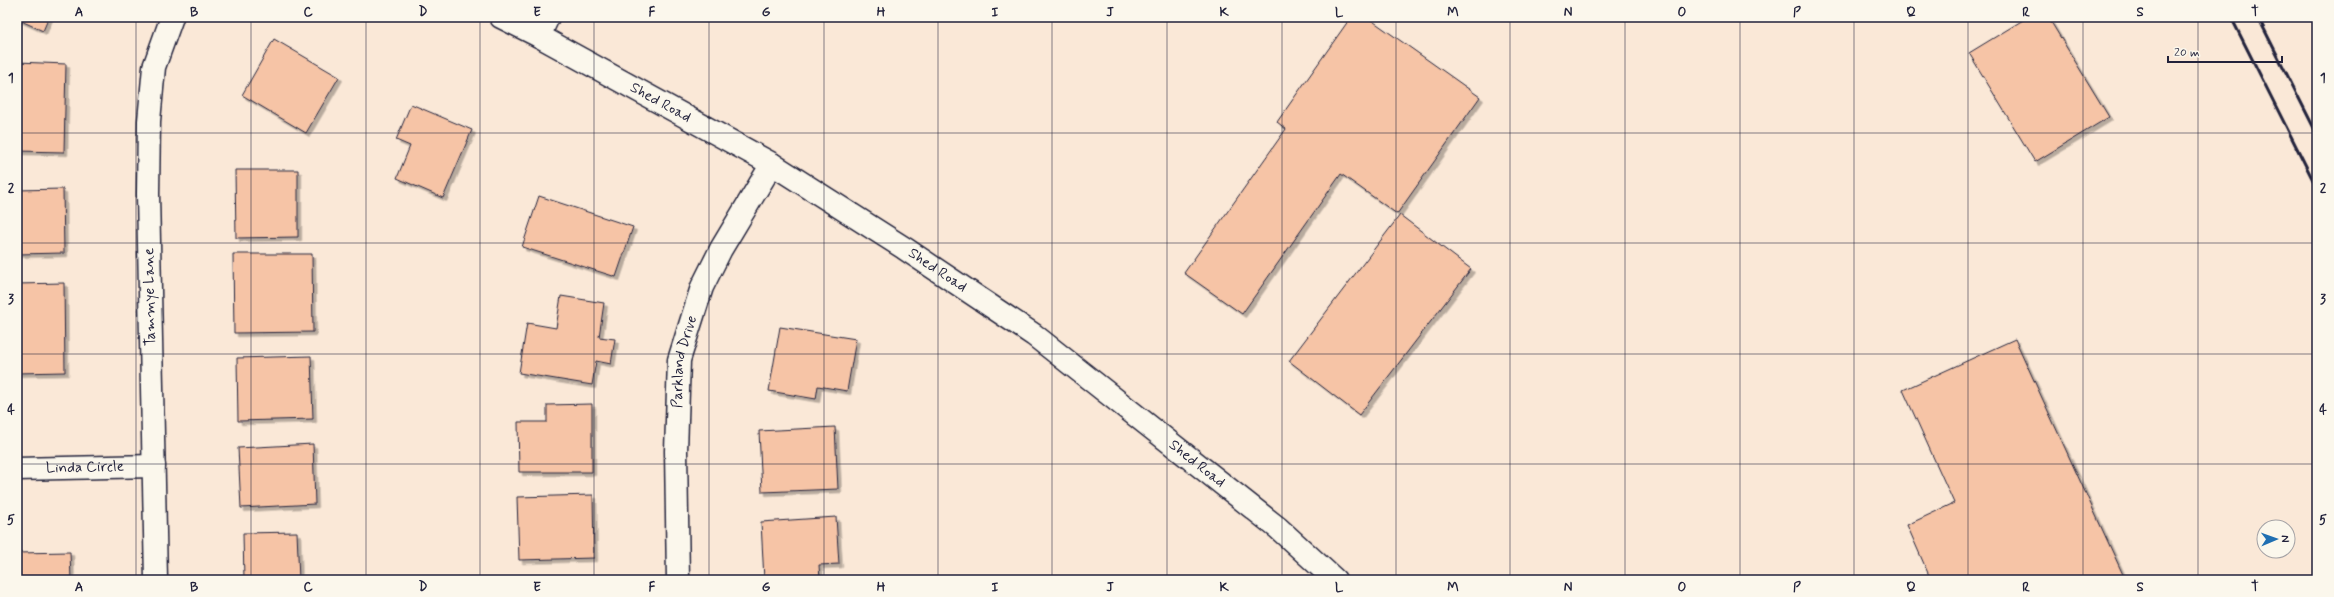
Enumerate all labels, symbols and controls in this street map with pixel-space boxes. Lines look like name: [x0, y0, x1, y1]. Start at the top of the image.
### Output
text: A: [75, 4, 83, 21]
text: B: [190, 4, 199, 21]
text: C: [303, 4, 313, 21]
text: D: [419, 4, 428, 21]
text: E: [533, 4, 541, 21]
text: F: [649, 4, 656, 21]
text: G: [762, 4, 771, 21]
text: H: [877, 4, 886, 21]
text: I: [992, 4, 999, 21]
text: J: [1106, 4, 1114, 21]
text: K: [1219, 4, 1229, 21]
text: L: [1335, 4, 1344, 21]
text: M: [1447, 4, 1459, 21]
text: N: [1564, 4, 1573, 21]
text: O: [1678, 4, 1687, 21]
text: P: [1793, 4, 1801, 21]
text: Q: [1906, 4, 1916, 21]
text: R: [2022, 4, 2030, 21]
text: S: [2136, 4, 2144, 21]
text: T: [2251, 4, 2259, 21]
scale bar: [2168, 38, 2282, 64]
text: 20 m: [2174, 45, 2200, 61]
text: 1: [8, 70, 14, 87]
text: 1: [2320, 70, 2326, 87]
street label: Shed Road: [626, 78, 695, 128]
text: 2: [8, 180, 15, 197]
text: 2: [2320, 180, 2327, 197]
street label: Shed Road: [904, 243, 971, 297]
street label: Tammye Lane: [139, 248, 161, 346]
text: 3: [8, 291, 14, 308]
text: 3: [2320, 291, 2326, 308]
street label: Parkland Drive: [667, 313, 702, 408]
text: 4: [7, 402, 15, 419]
text: 4: [2319, 402, 2327, 419]
street label: Shed Road: [1165, 435, 1229, 492]
street label: Linda Circle: [46, 457, 124, 478]
text: 5: [7, 512, 15, 529]
text: 5: [2319, 512, 2327, 529]
north arrow: [2256, 519, 2296, 559]
text: N: [2278, 535, 2292, 543]
text: A: [75, 579, 83, 596]
text: B: [190, 579, 199, 596]
text: C: [303, 579, 313, 596]
text: D: [419, 579, 428, 596]
text: E: [533, 579, 541, 596]
text: F: [649, 579, 656, 596]
text: G: [762, 579, 771, 596]
text: H: [877, 579, 886, 596]
text: I: [992, 579, 999, 596]
text: J: [1106, 579, 1114, 596]
text: K: [1219, 579, 1229, 596]
text: L: [1335, 579, 1344, 596]
text: M: [1447, 579, 1459, 596]
text: N: [1564, 579, 1573, 596]
text: O: [1678, 579, 1687, 596]
text: P: [1793, 579, 1801, 596]
text: Q: [1906, 579, 1916, 596]
text: R: [2022, 579, 2030, 596]
text: S: [2136, 579, 2144, 596]
text: T: [2251, 579, 2259, 596]

